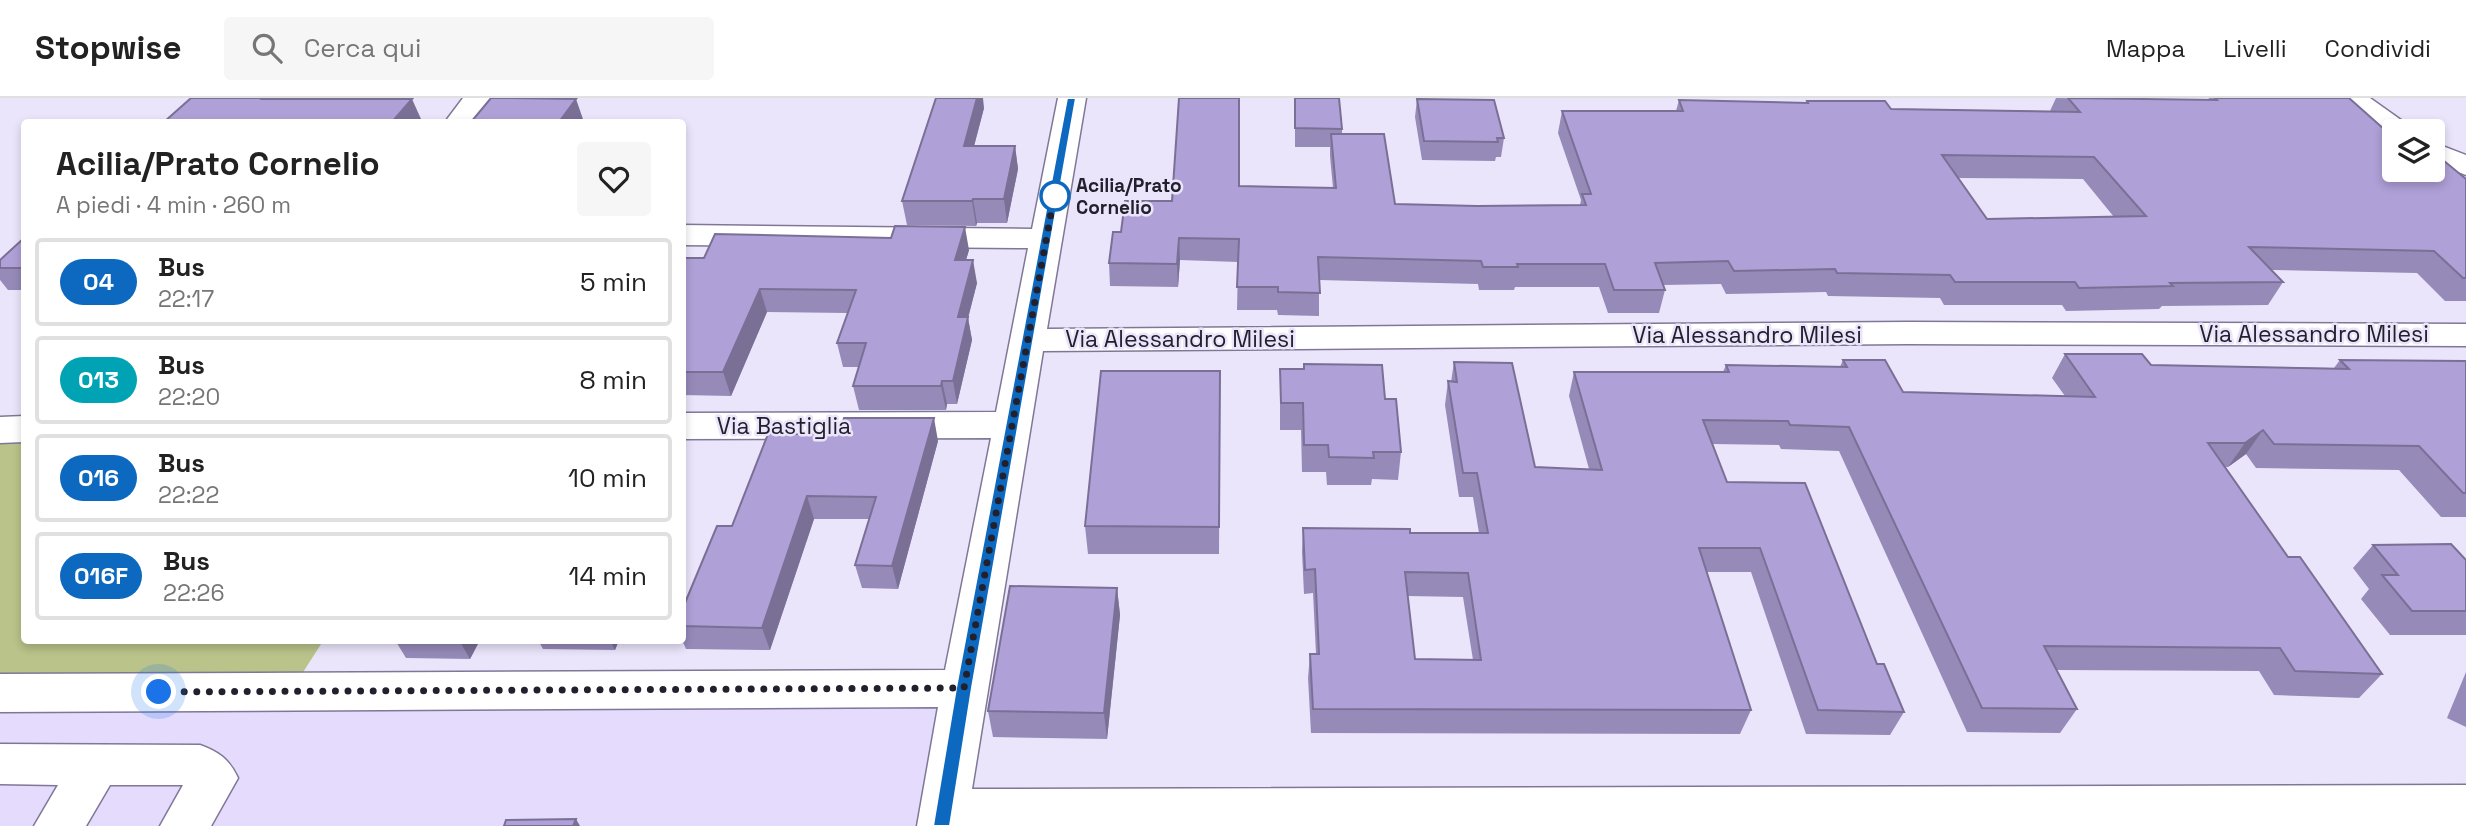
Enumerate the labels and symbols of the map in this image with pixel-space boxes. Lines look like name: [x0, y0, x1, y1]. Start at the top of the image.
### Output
place label: Acilia/Prato Cornelio: [1076, 173, 1182, 220]
marker: Acilia/Prato Cornelio: [1040, 181, 1070, 211]
street label: Via Alessandro Milesi: [2199, 319, 2429, 349]
street label: Via Alessandro Milesi: [1632, 320, 1862, 350]
street label: Via Alessandro Milesi: [1065, 324, 1295, 354]
street label: Via Bastiglia: [717, 411, 851, 441]
your location: [141, 674, 176, 709]

